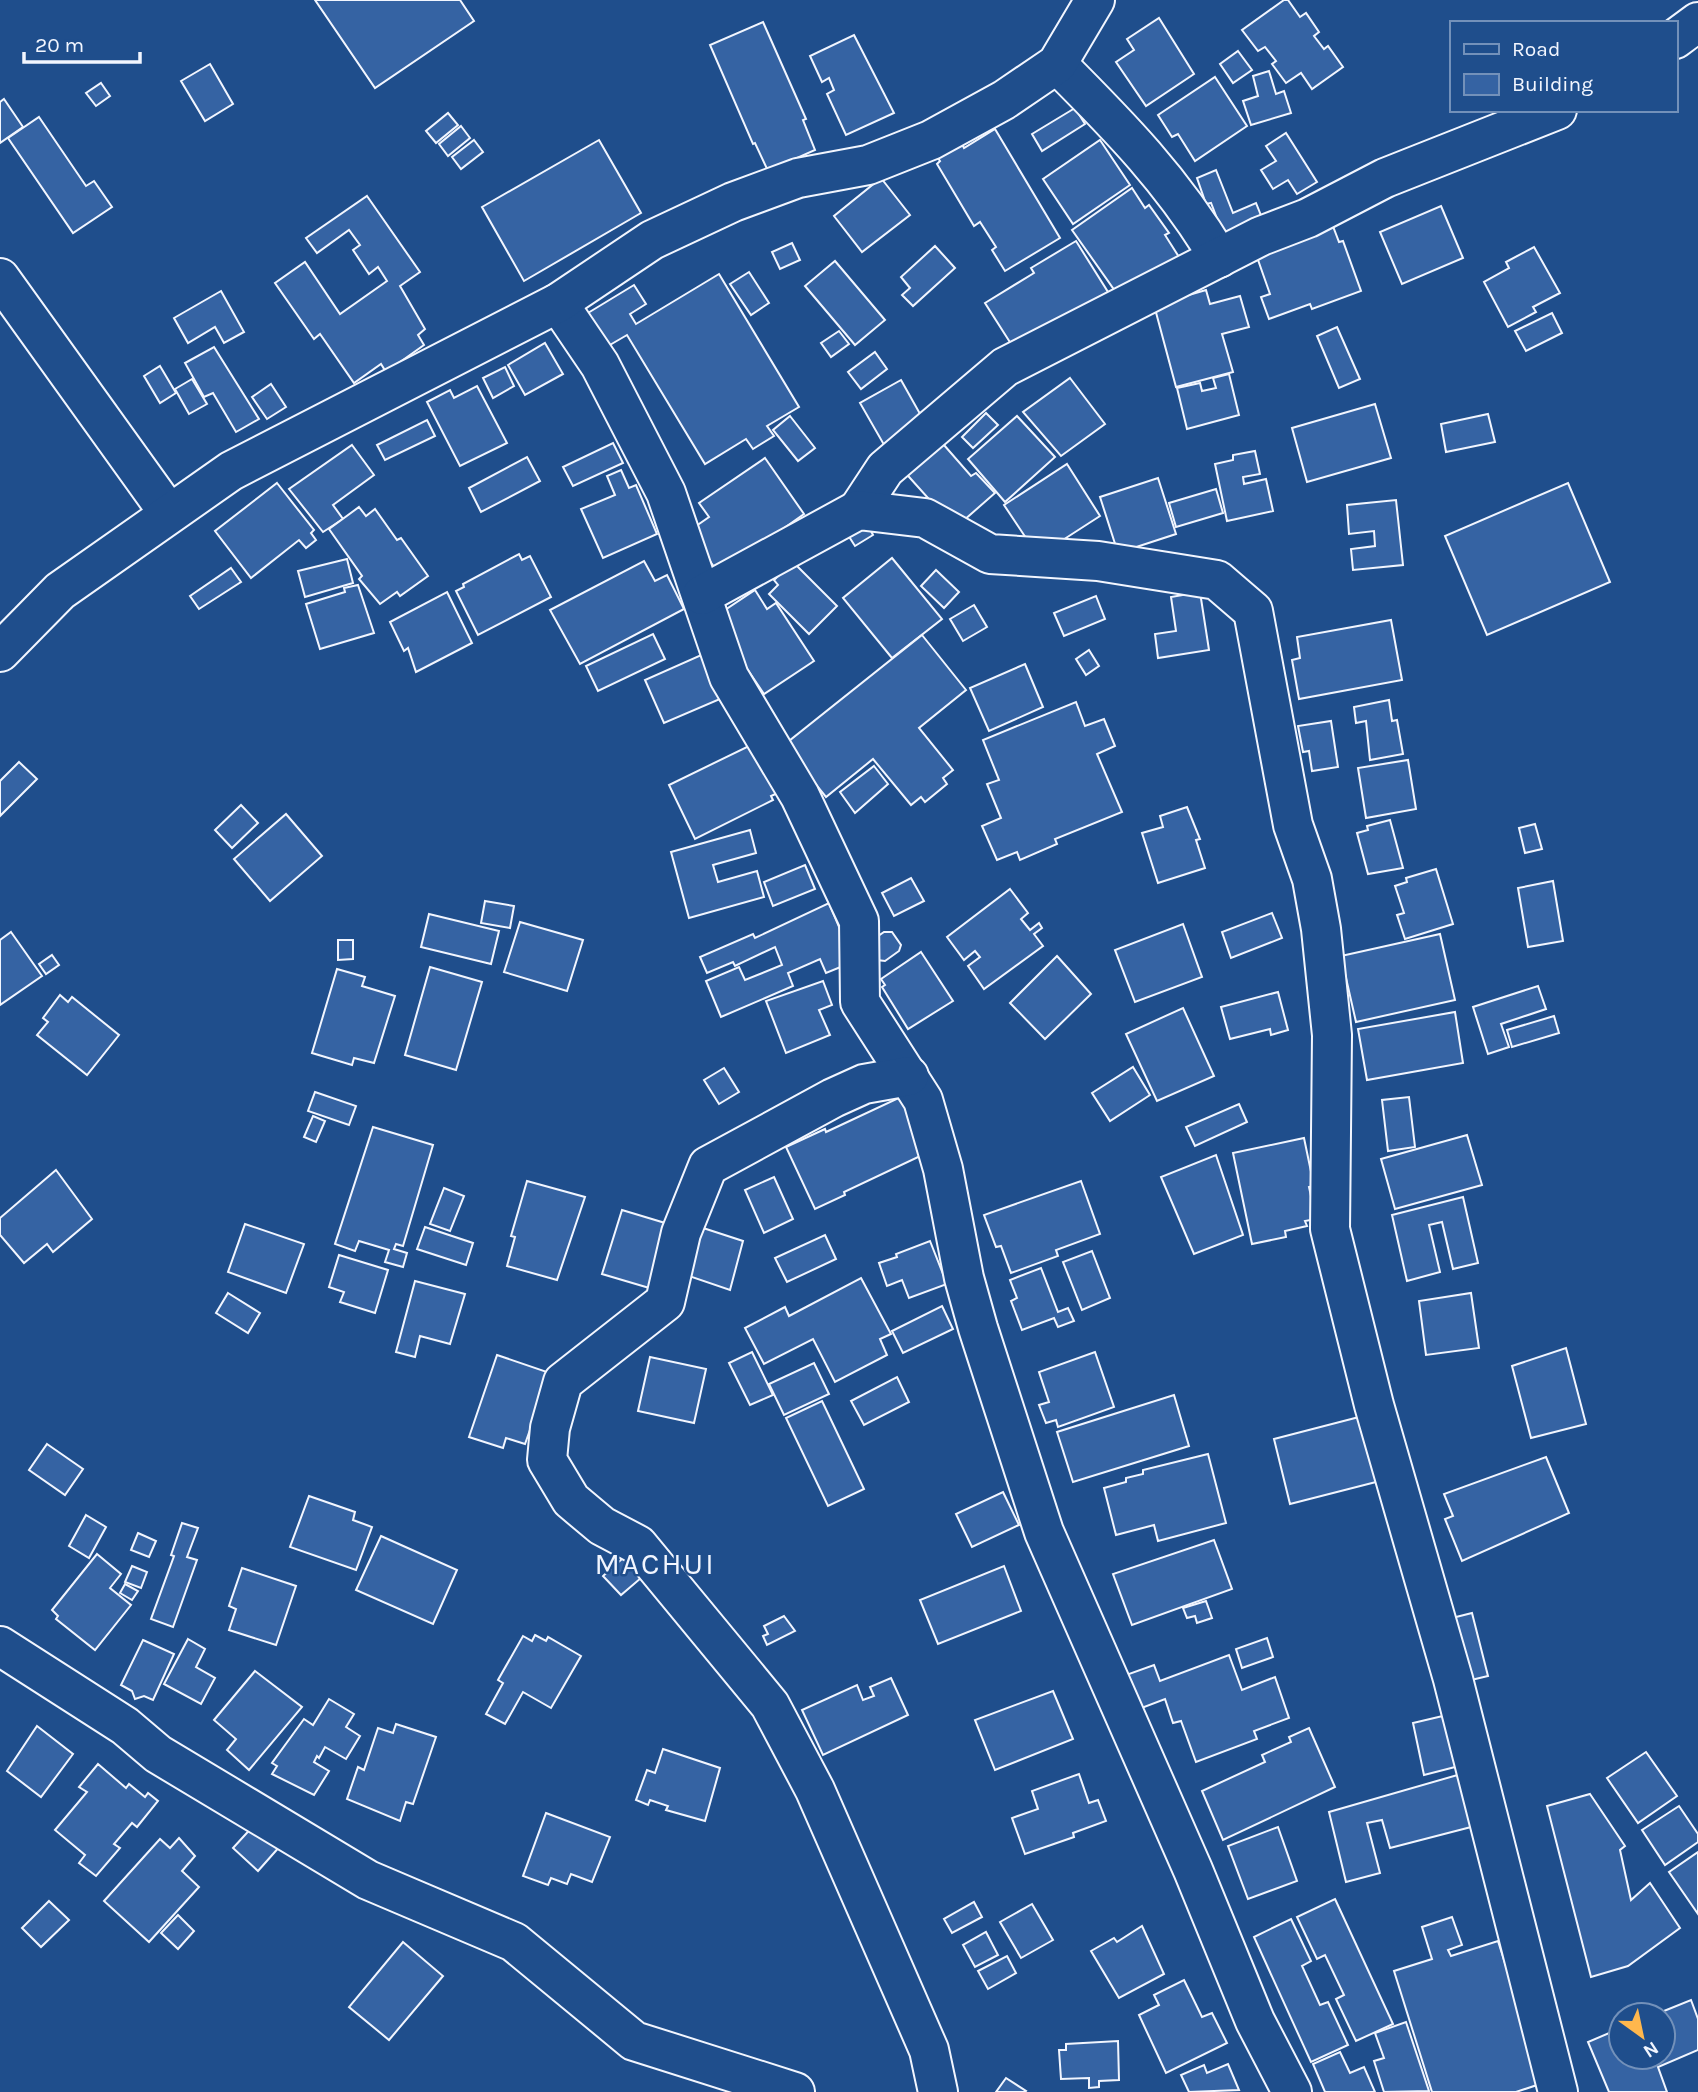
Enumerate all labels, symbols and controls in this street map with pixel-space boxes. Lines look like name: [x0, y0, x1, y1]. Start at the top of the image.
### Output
scale bar: [24, 21, 140, 65]
legend: [1450, 21, 1677, 112]
text: 20 m: [35, 33, 84, 57]
text: Road: [1512, 37, 1560, 61]
text: Building: [1512, 72, 1593, 96]
district label: MACHUI: [594, 1546, 716, 1582]
north arrow: [1607, 2001, 1677, 2071]
text: N: [1639, 2036, 1662, 2062]

